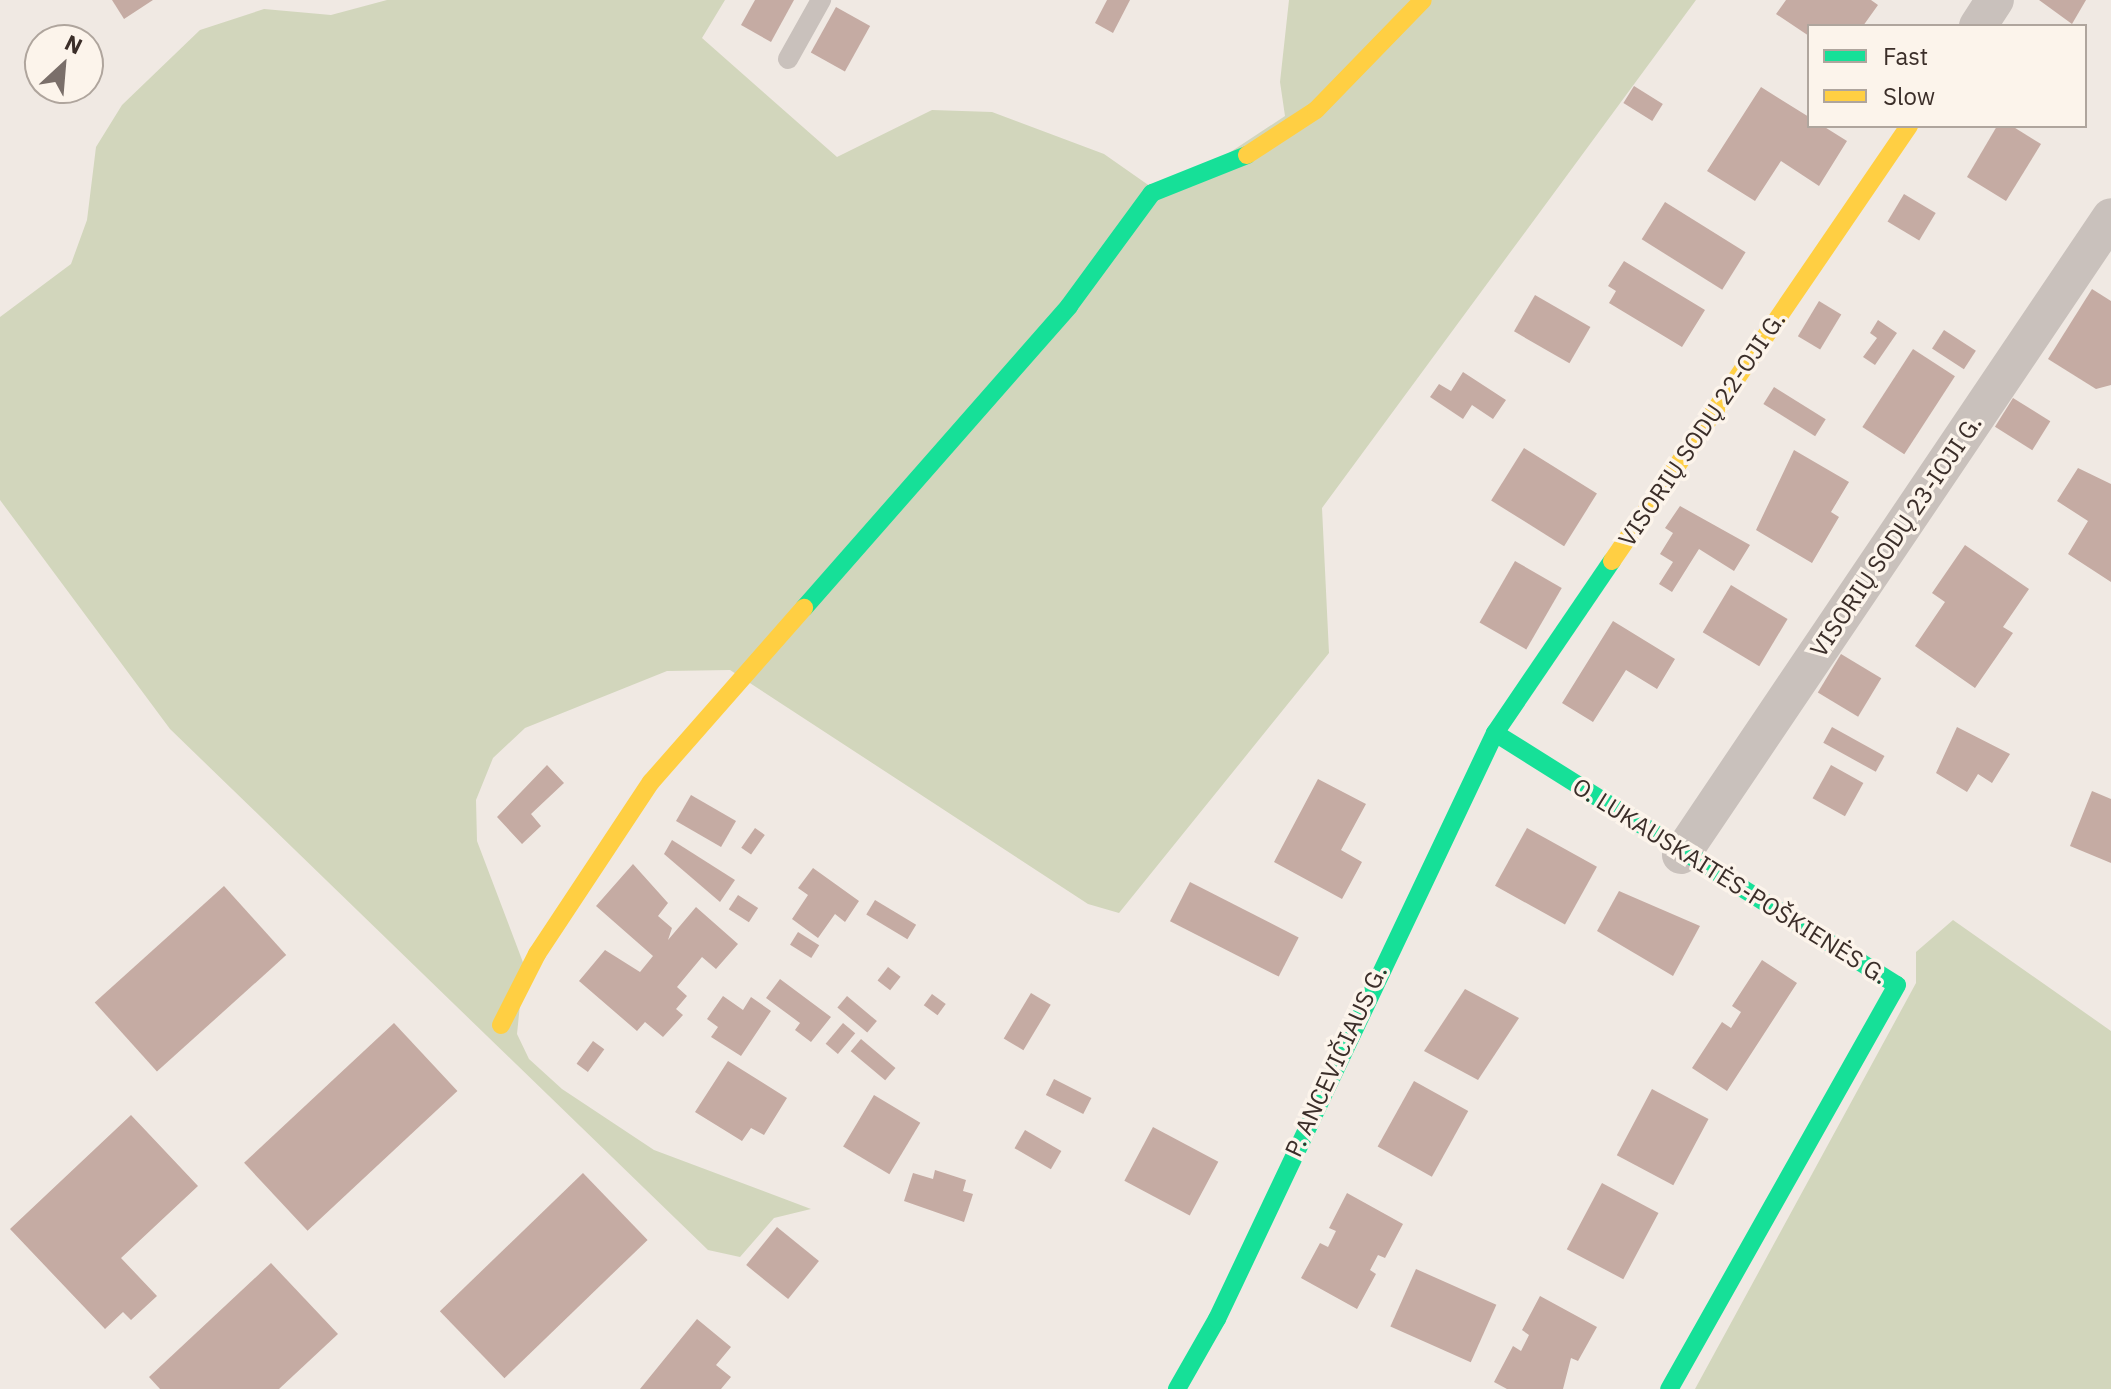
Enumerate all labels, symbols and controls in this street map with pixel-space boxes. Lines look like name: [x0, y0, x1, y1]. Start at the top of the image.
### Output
north arrow: [24, 24, 104, 104]
legend: [1807, 24, 2087, 128]
text: N: [60, 27, 87, 60]
text: Fast: [1883, 40, 1928, 72]
text: Slow: [1883, 80, 1935, 112]
street label: VISORIŲ SODŲ 22-OJI G.: [1613, 306, 1791, 552]
street label: VISORIŲ SODŲ 23-IOJI G.: [1804, 410, 1988, 662]
street label: O. LUKAUSKAITĖS-POŠKIENĖS G.: [1567, 772, 1893, 990]
street label: P. ANCEVIČIAUS G.: [1279, 961, 1393, 1161]

